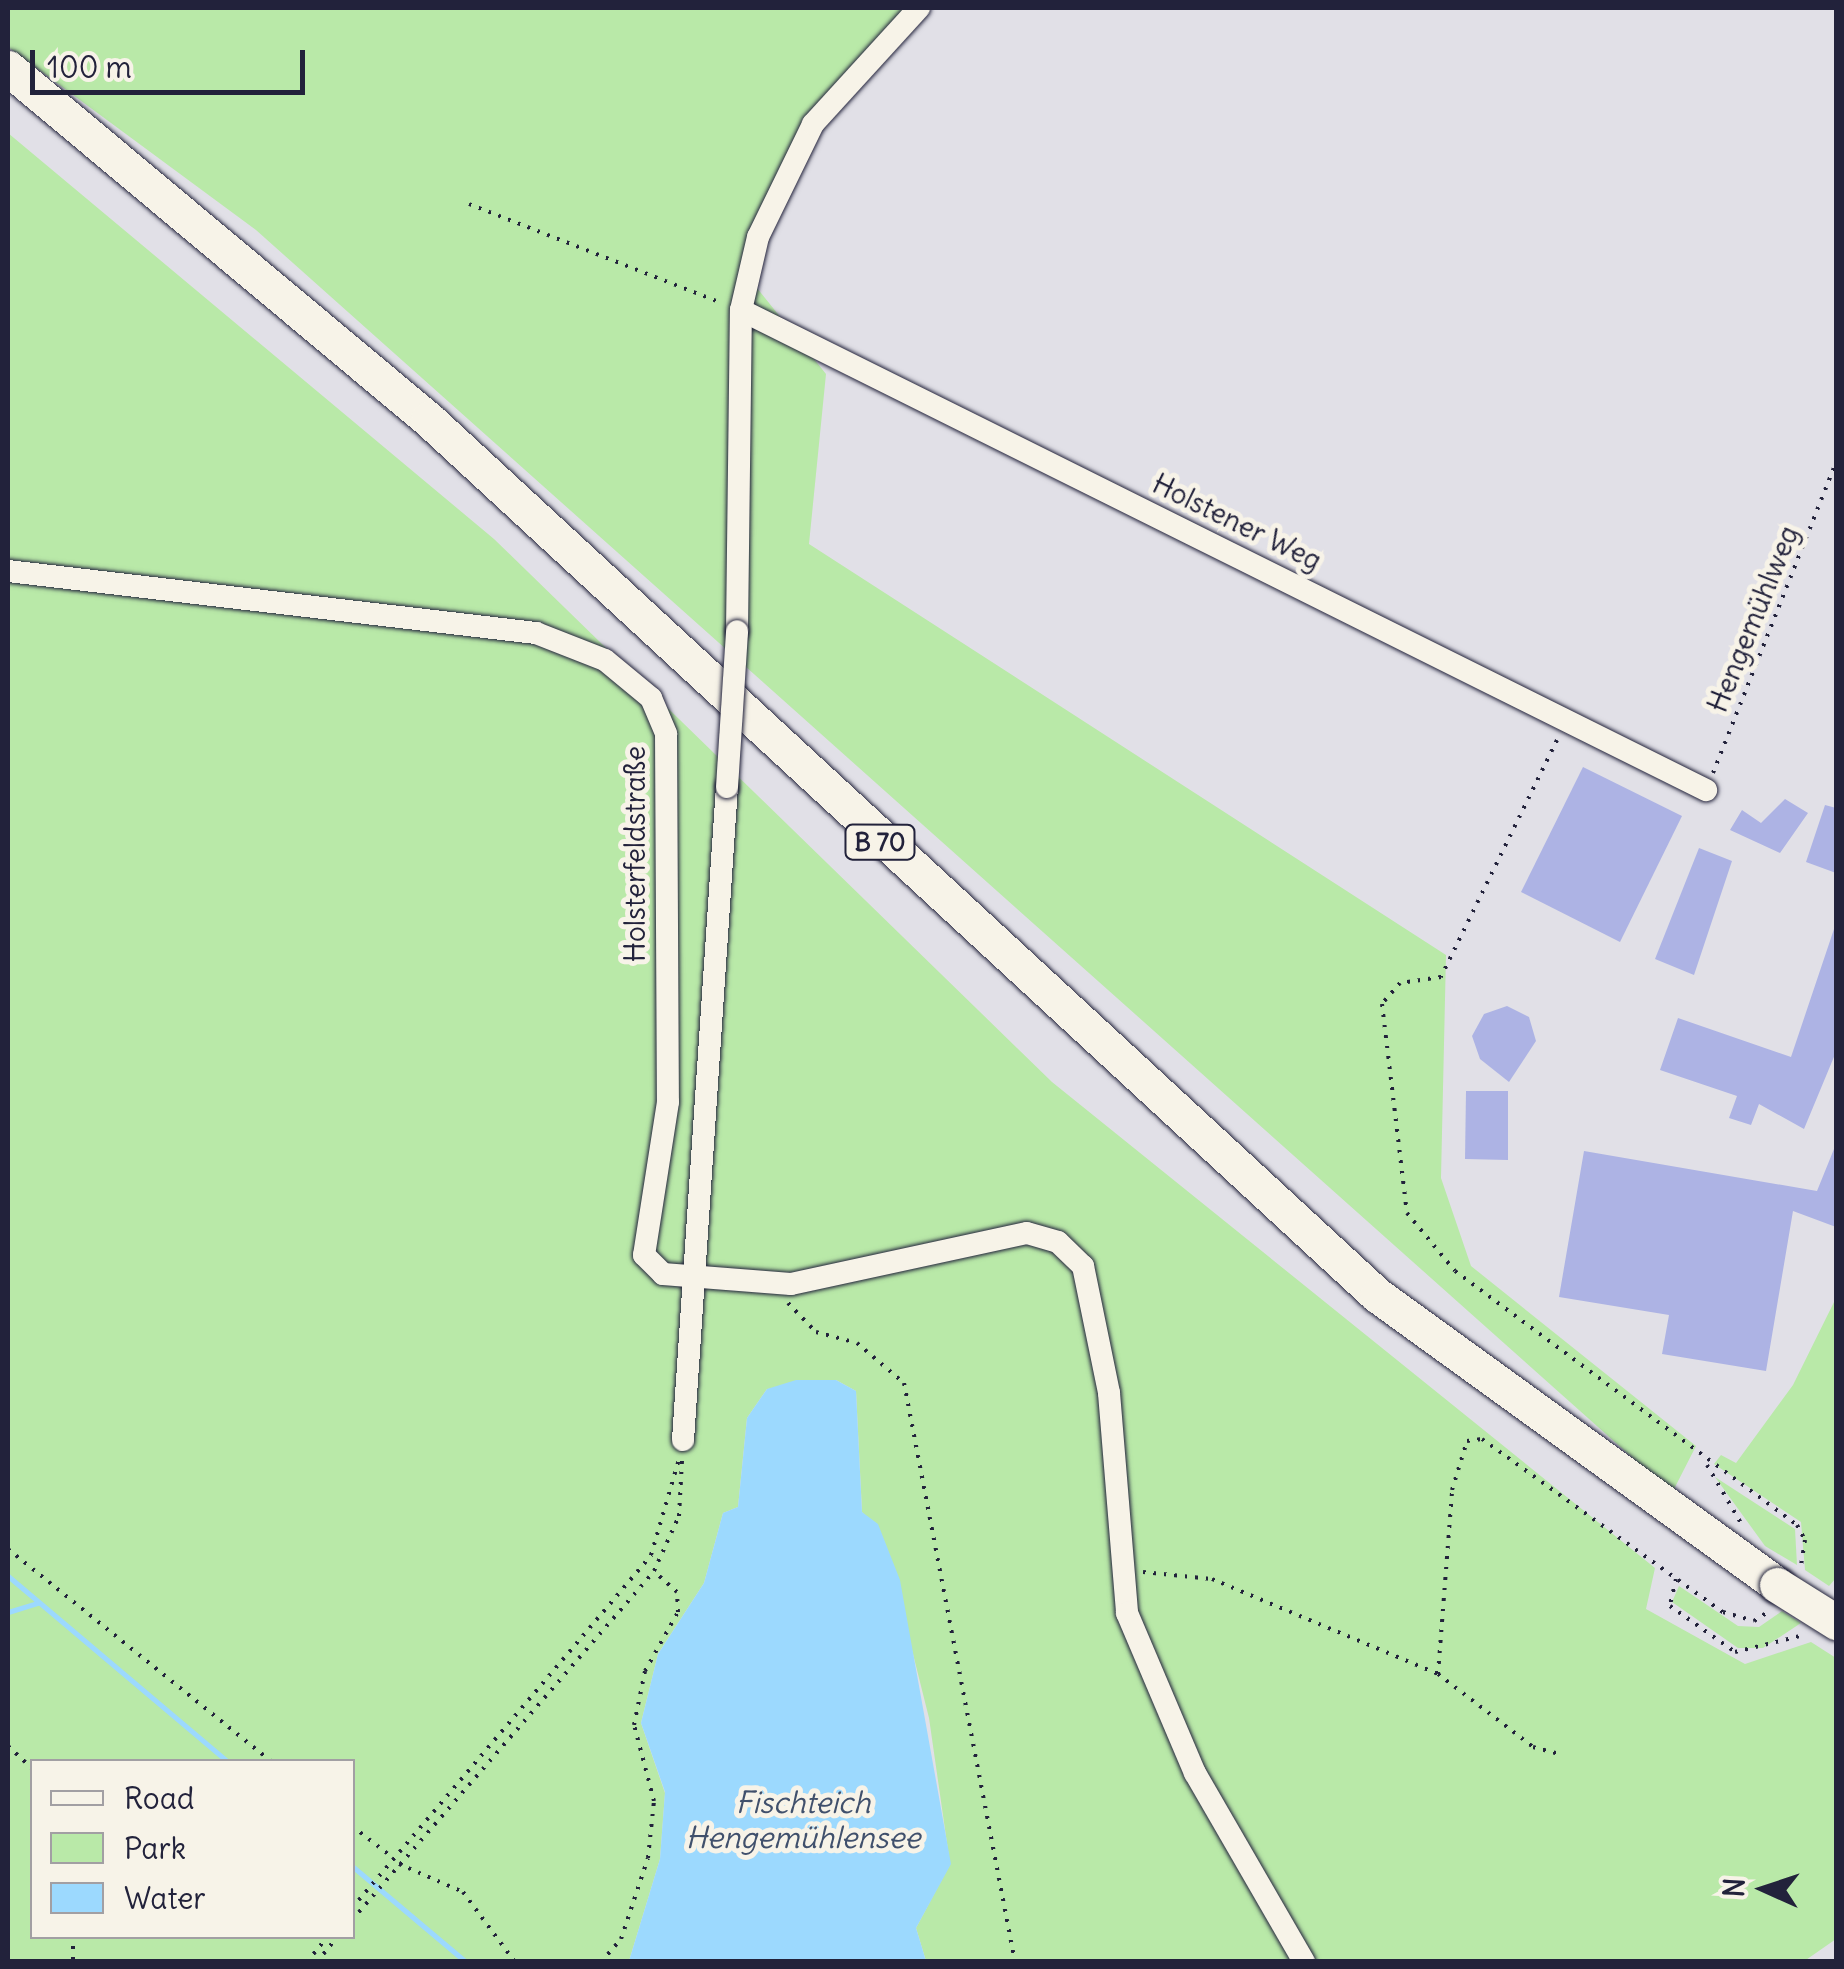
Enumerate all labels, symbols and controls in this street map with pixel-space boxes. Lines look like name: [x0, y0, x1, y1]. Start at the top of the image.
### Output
scale bar: [35, 30, 310, 92]
text: 100 m: [47, 48, 132, 86]
street label: Holstener Weg: [1147, 467, 1327, 577]
street label: Hengemühlweg: [1700, 521, 1806, 717]
street label: Holsterfeldstraße: [618, 746, 652, 962]
road number: B 70: [842, 822, 918, 862]
legend: [30, 1759, 355, 1939]
text: Road: [124, 1779, 194, 1817]
water label: Fischteich Hengemühlensee: [685, 1784, 921, 1854]
text: Park: [124, 1829, 186, 1867]
north arrow: [1714, 1839, 1814, 1939]
text: N: [1716, 1877, 1753, 1898]
text: Water: [124, 1879, 206, 1917]

